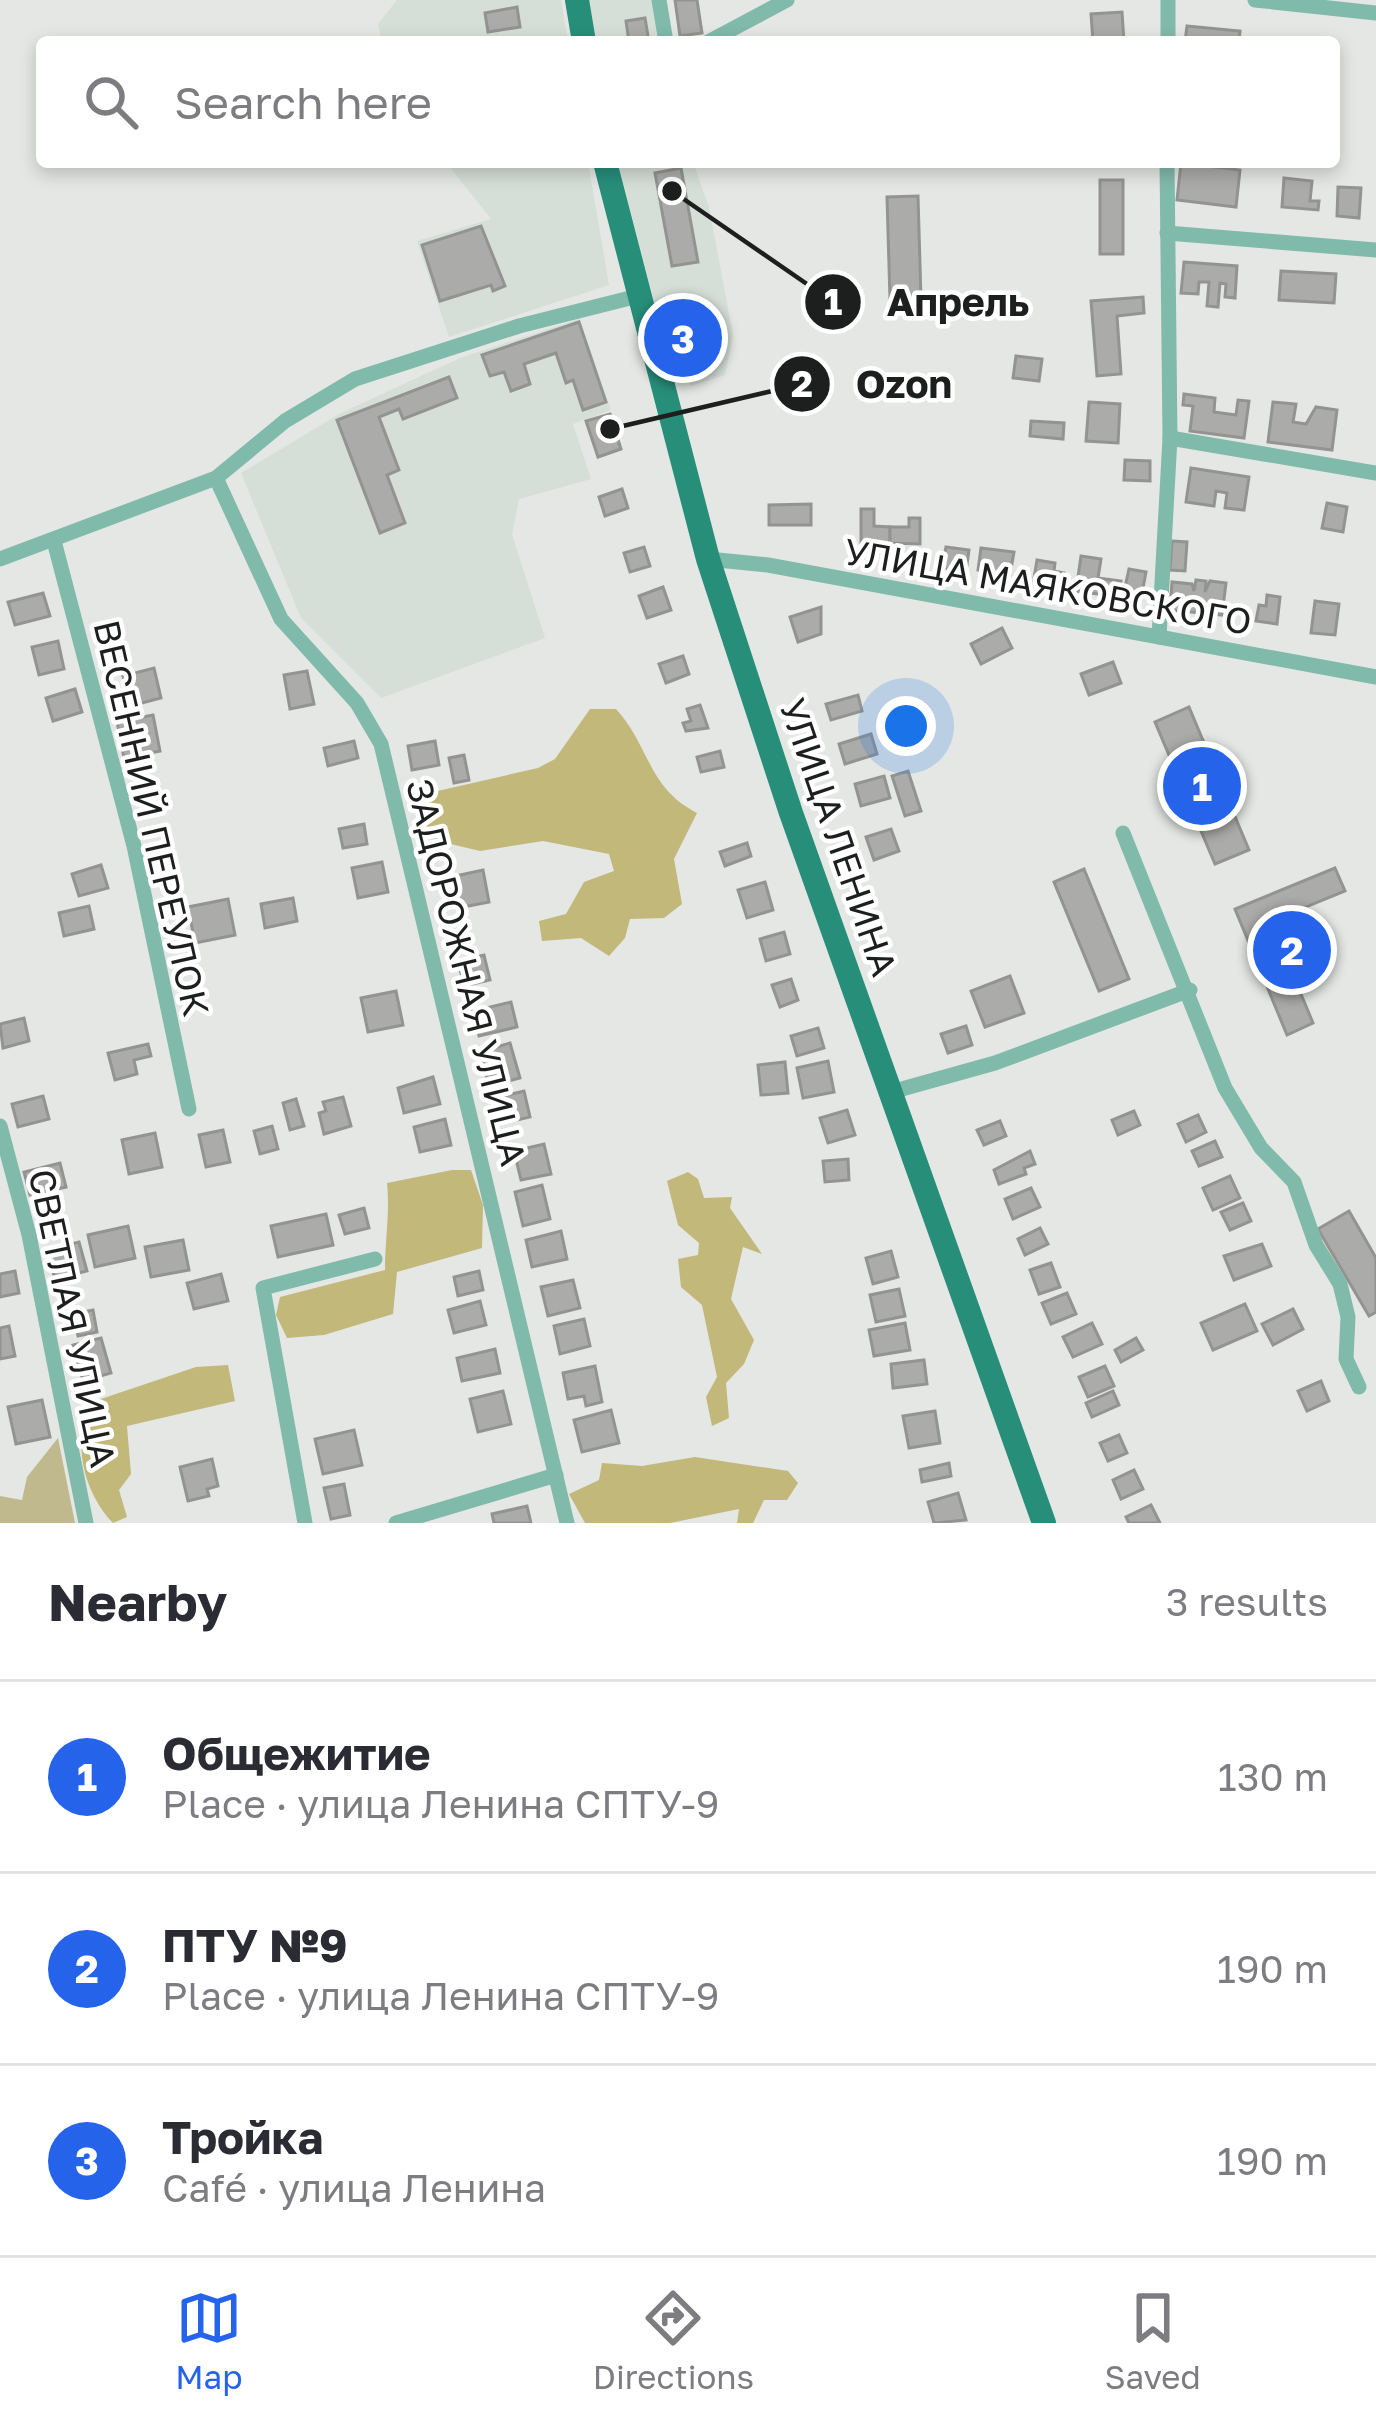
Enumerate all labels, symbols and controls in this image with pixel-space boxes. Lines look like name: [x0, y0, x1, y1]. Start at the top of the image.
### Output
search box: [36, 36, 1340, 168]
icon: search: [78, 69, 144, 135]
text: Search here: [174, 75, 432, 129]
callout: Апрель: [803, 265, 1053, 340]
text: Апрель: [887, 278, 1029, 325]
text: 1: [824, 280, 842, 323]
pin: 3: [644, 293, 722, 383]
callout: Ozon: [772, 347, 976, 422]
text: Ozon: [856, 360, 952, 407]
text: 2: [791, 362, 813, 405]
street label: УЛИЦА МАЯКОВСКОГО: [841, 529, 1255, 643]
street label: ВЕСЕННИЙ ПЕРЕУЛОК: [85, 616, 219, 1020]
street label: УЛИЦА ЛЕНИНА: [771, 693, 907, 981]
your location: [876, 696, 936, 756]
pin: 1: [1163, 741, 1241, 831]
street label: ЗАДОРОЖНАЯ УЛИЦА: [398, 774, 536, 1170]
pin: 2: [1253, 905, 1331, 995]
street label: СВЕТЛАЯ УЛИЦА: [20, 1165, 126, 1471]
text: Nearby: [48, 1571, 227, 1632]
text: 3 results: [1166, 1578, 1328, 1625]
text: Общежитие: [162, 1726, 431, 1780]
text: 1: [77, 1753, 97, 1800]
text: 130 m: [1218, 1753, 1328, 1800]
text: Place · улица Ленина СПТУ-9: [162, 1780, 719, 1827]
text: ПТУ №9: [162, 1918, 348, 1972]
text: 2: [75, 1945, 99, 1992]
text: 190 m: [1217, 1945, 1328, 1992]
text: Place · улица Ленина СПТУ-9: [162, 1972, 719, 2019]
text: Тройка: [162, 2110, 323, 2164]
text: 3: [75, 2137, 99, 2184]
text: 190 m: [1217, 2137, 1328, 2184]
text: Café · улица Ленина: [162, 2164, 546, 2211]
tab: Map: [175, 2285, 243, 2396]
tab: Directions: [593, 2285, 754, 2396]
tab: Saved: [1104, 2285, 1201, 2396]

